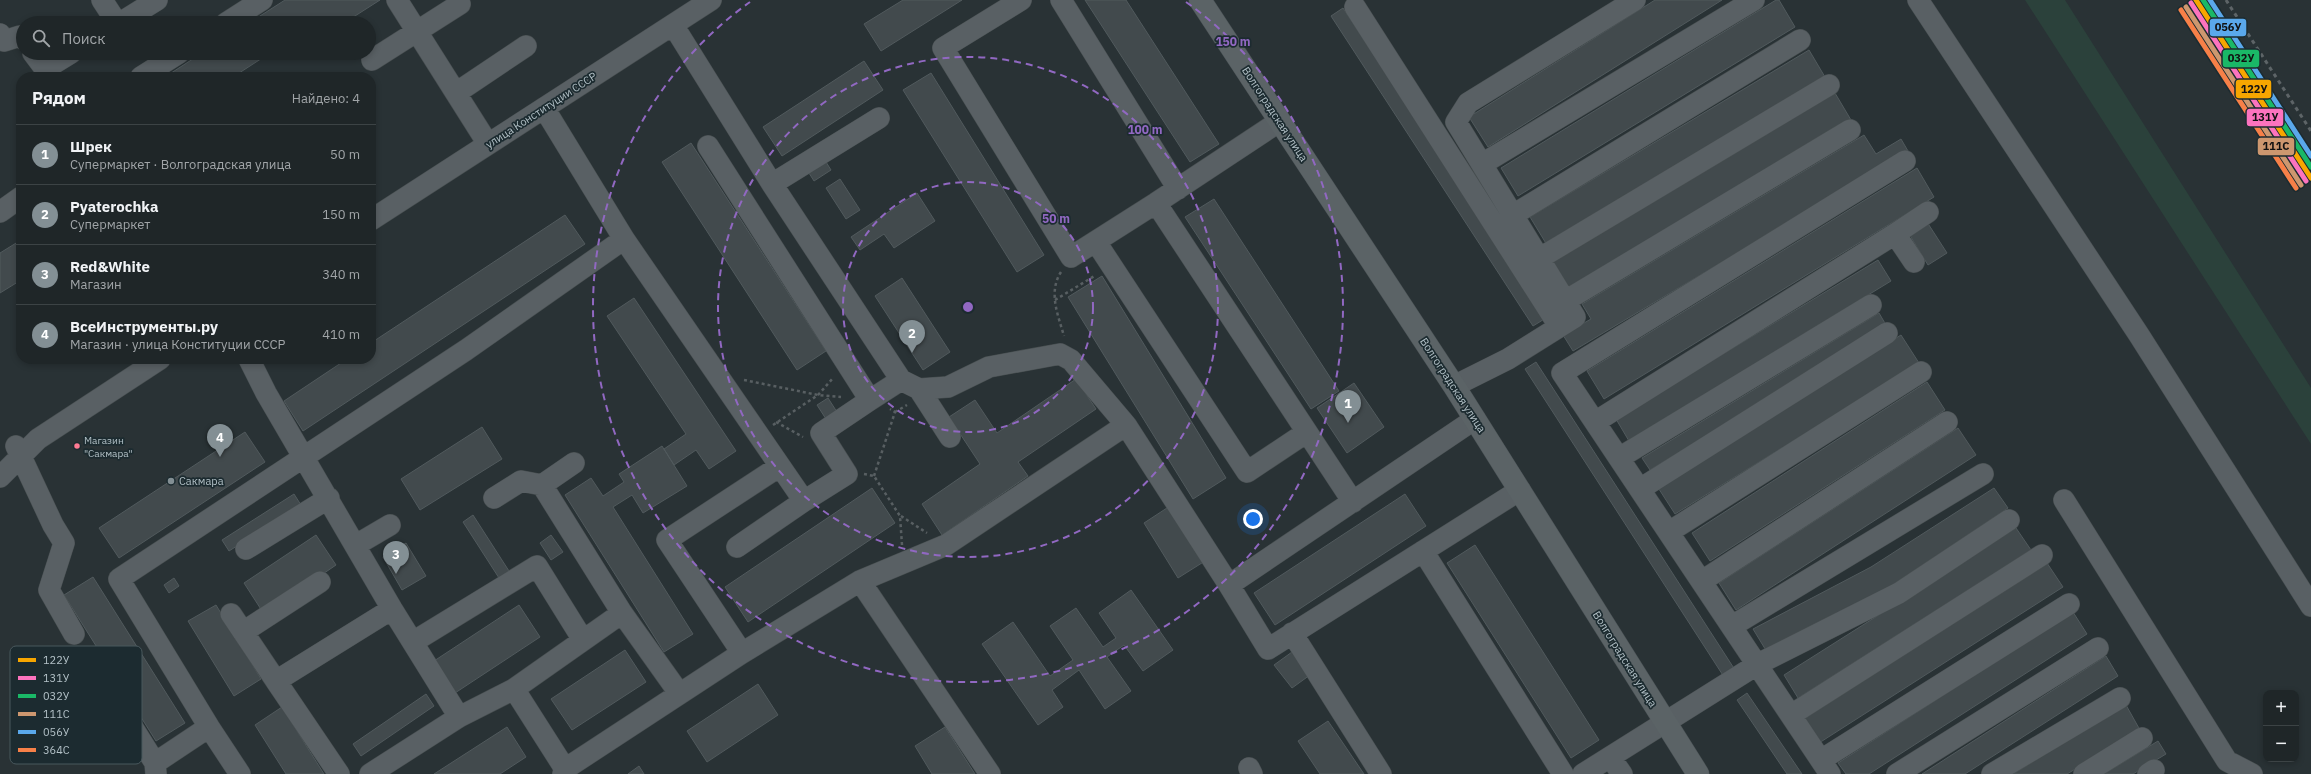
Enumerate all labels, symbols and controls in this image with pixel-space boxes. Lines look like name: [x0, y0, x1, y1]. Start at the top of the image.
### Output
search box: [16, 16, 376, 60]
line badge: 056У: [2209, 18, 2247, 37]
text: 056У: [2215, 20, 2241, 34]
icon: search: [30, 27, 52, 49]
text: Поиск: [62, 29, 105, 48]
text: 150 m: [1215, 34, 1251, 49]
line badge: 032У: [2222, 49, 2260, 68]
text: 032У: [2228, 51, 2254, 65]
street label: Волгоградская улица: [1239, 64, 1311, 164]
street label: улица Конституции СССР: [483, 69, 599, 151]
line badge: 122У: [2235, 79, 2272, 99]
text: 122У: [2241, 82, 2267, 96]
text: Рядом: [32, 87, 86, 109]
text: Найдено: 4: [292, 90, 360, 107]
line badge: 131У: [2246, 108, 2284, 127]
text: 131У: [2252, 110, 2278, 124]
text: 100 m: [1127, 122, 1163, 137]
text: Шрек: [70, 137, 112, 156]
line badge: 111С: [2257, 137, 2295, 156]
text: 111С: [2263, 139, 2289, 153]
text: 1: [41, 146, 49, 163]
text: 50 m: [330, 146, 360, 163]
text: Супермаркет · Волгоградская улица: [70, 156, 291, 173]
text: Pyaterochka: [70, 197, 159, 216]
text: 2: [41, 206, 49, 223]
text: 150 m: [322, 206, 360, 223]
text: 50 m: [1042, 211, 1070, 226]
text: Супермаркет: [70, 216, 150, 233]
text: Red&White: [70, 257, 150, 276]
text: 3: [41, 266, 49, 283]
text: 340 m: [322, 266, 360, 283]
text: Магазин: [70, 276, 122, 293]
centre of rings: [961, 300, 975, 314]
text: ВсеИнструменты.ру: [70, 317, 218, 336]
pin: 2: [899, 320, 925, 353]
text: 4: [41, 326, 49, 343]
text: 410 m: [322, 326, 360, 343]
street label: Волгоградская улица: [1417, 335, 1489, 435]
text: Магазин · улица Конституции СССР: [70, 336, 285, 353]
pin: 1: [1335, 390, 1361, 423]
pin: 4: [207, 424, 233, 457]
place label: Магазин "Сакмара": [84, 434, 133, 460]
marker: Магазин "Сакмара": [72, 441, 82, 451]
place label: Сакмара: [179, 474, 224, 488]
marker: Сакмара: [166, 476, 176, 486]
your location: [1243, 509, 1263, 529]
pin: 3: [383, 541, 409, 574]
street label: Волгоградская улица: [1590, 608, 1660, 710]
legend: [10, 646, 142, 764]
text: 122У: [43, 653, 70, 667]
text: 131У: [43, 671, 70, 685]
text: 032У: [43, 689, 70, 703]
map controls: [2263, 690, 2299, 762]
button: +: [2263, 690, 2299, 726]
text: 111С: [43, 707, 70, 721]
text: 056У: [43, 725, 70, 739]
button: −: [2263, 726, 2299, 762]
text: 364С: [43, 743, 70, 757]

